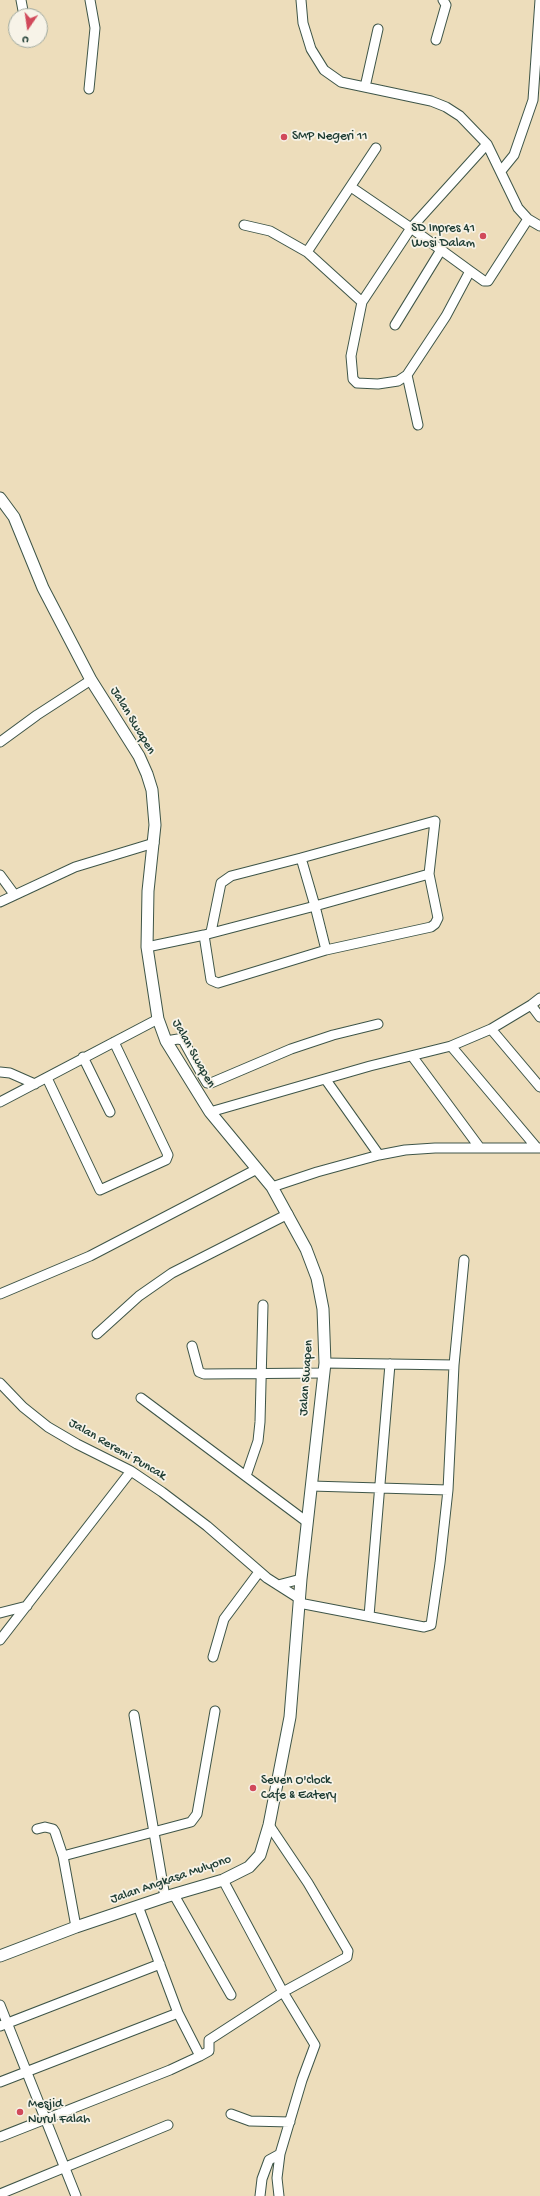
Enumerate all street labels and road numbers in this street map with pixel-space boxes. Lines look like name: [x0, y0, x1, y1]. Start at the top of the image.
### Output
street label: Jalan Swapen: [106, 684, 158, 758]
street label: Jalan Swapen: [168, 1017, 218, 1091]
street label: Jalan Swapen: [297, 1340, 317, 1416]
street label: Jalan Reremi Puncak: [65, 1416, 169, 1484]
street label: Jalan Angkasa Mulyono: [109, 1852, 233, 1908]

